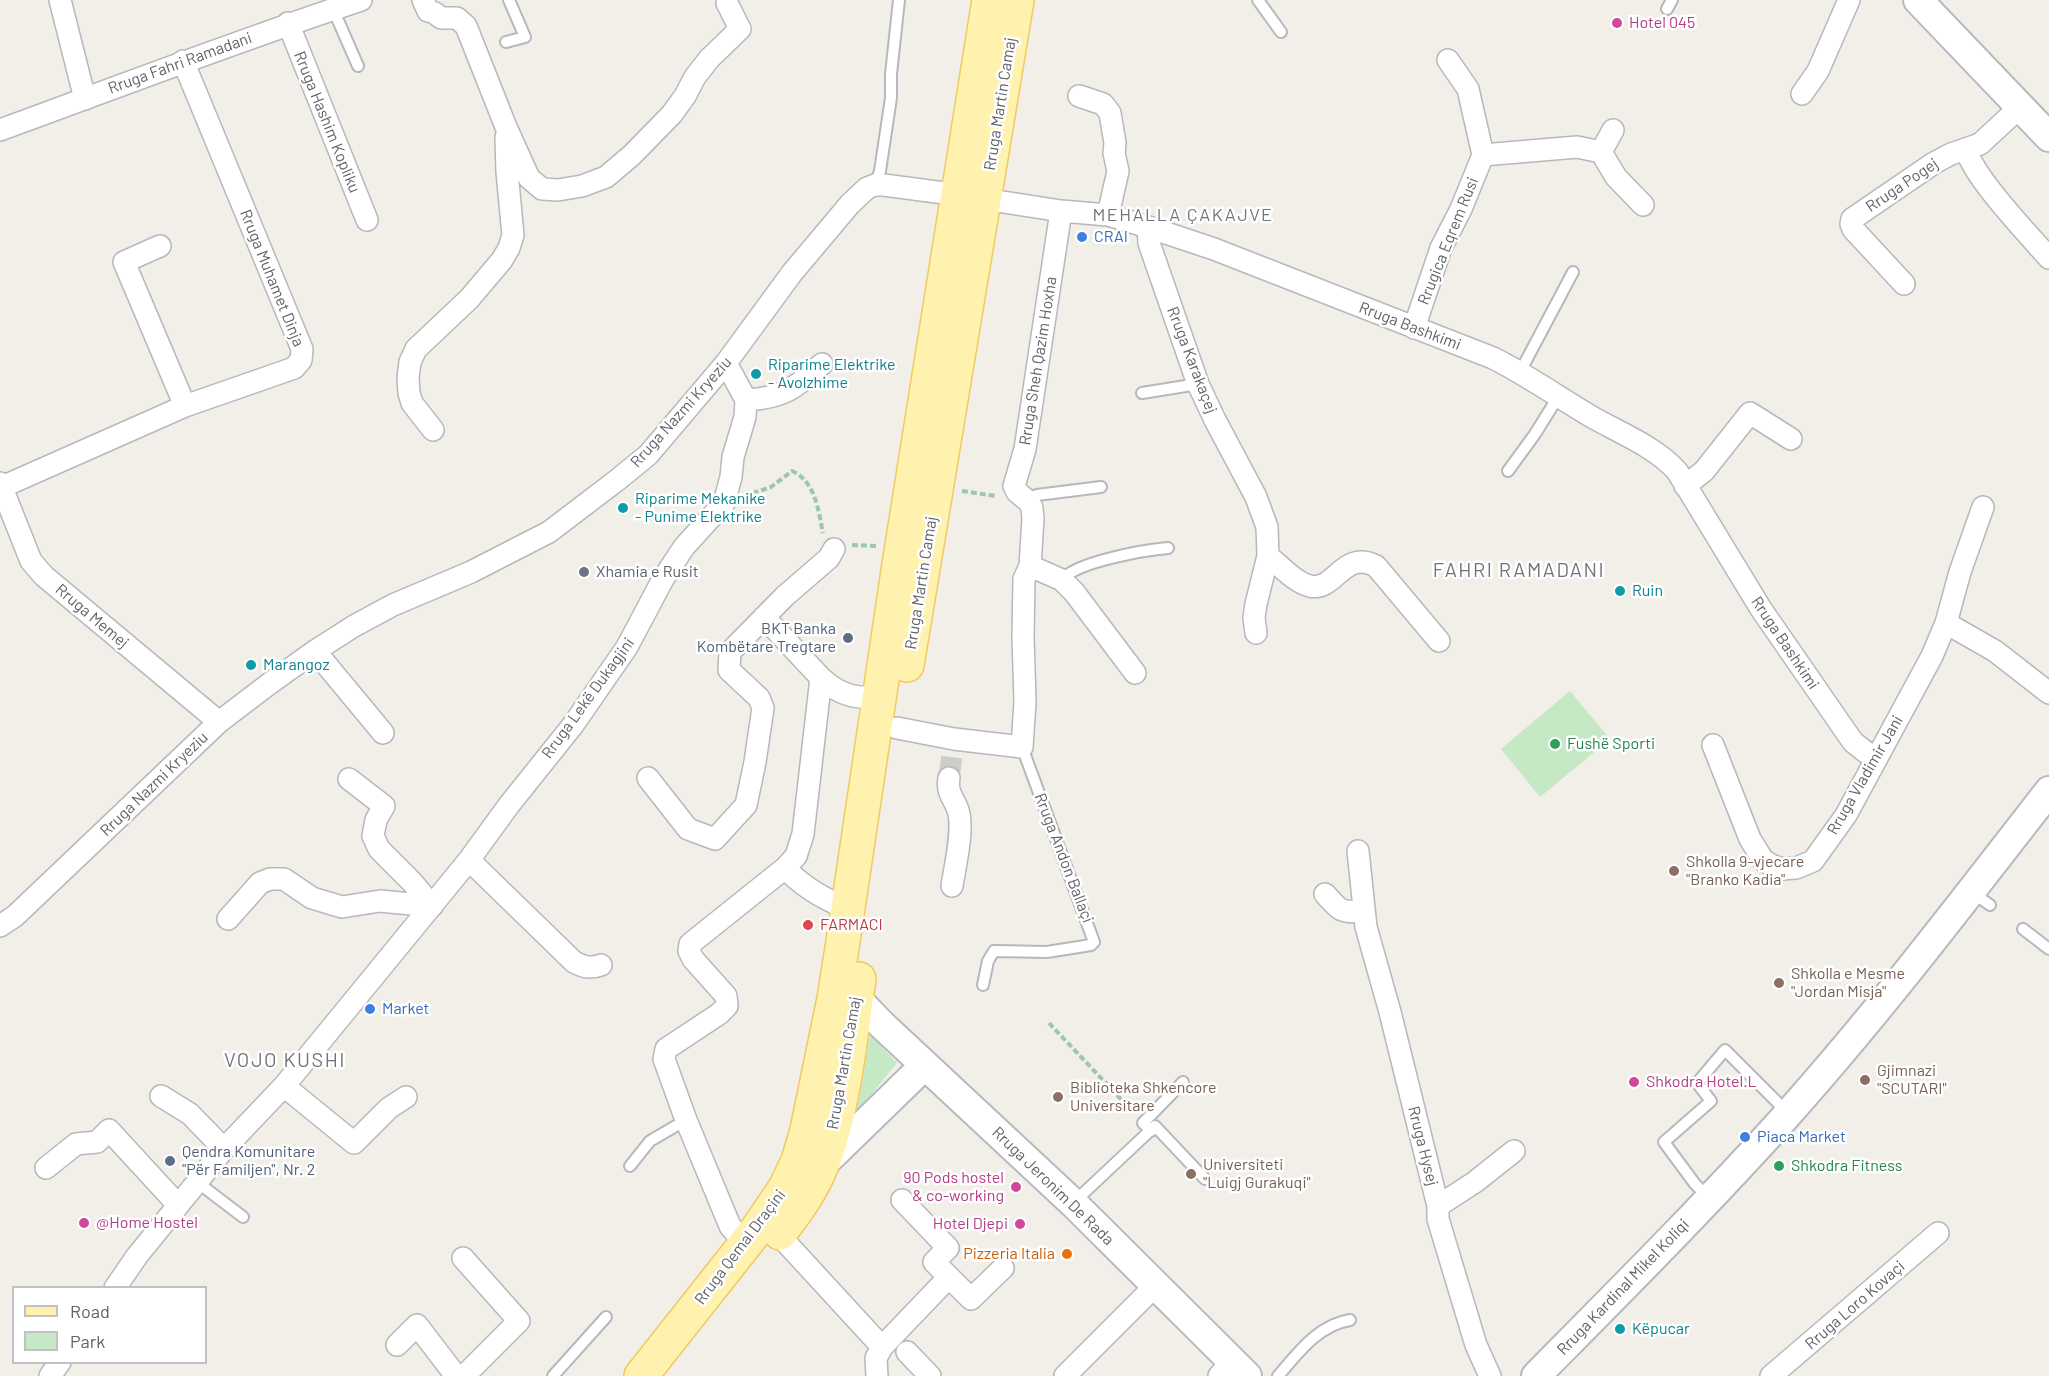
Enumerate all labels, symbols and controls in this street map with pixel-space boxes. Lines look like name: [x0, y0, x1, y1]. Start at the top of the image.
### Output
place label: Hotel 045: [1629, 13, 1695, 33]
marker: Hotel 045: [1610, 16, 1624, 30]
street label: Rruga Fahri Ramadani: [105, 28, 255, 98]
street label: Rruga Martin Camaj: [980, 36, 1020, 172]
street label: Rruga Hashim Kopliku: [290, 48, 364, 196]
street label: Rruga Pogej: [1862, 154, 1942, 216]
street label: Rrugica Eqrem Rusi: [1414, 174, 1482, 308]
district label: MEHALLA ÇAKAJVE: [1092, 204, 1274, 226]
street label: Rruga Muhamet Dinja: [236, 207, 308, 349]
place label: CRAI: [1094, 227, 1128, 247]
marker: CRAI: [1075, 230, 1089, 244]
street label: Rruga Sheh Qazim Hoxha: [1015, 275, 1061, 447]
street label: Rruga Bashkimi: [1356, 298, 1464, 354]
street label: Rruga Karakaçej: [1163, 304, 1221, 416]
street label: Rruga Nazmi Kryeziu: [626, 353, 736, 471]
place label: Riparime Elektrike - Avolzhime: [768, 355, 896, 393]
marker: Riparime Elektrike - Avolzhime: [749, 367, 763, 381]
place label: Riparime Mekanike - Punime Elektrike: [635, 489, 766, 527]
marker: Riparime Mekanike - Punime Elektrike: [616, 501, 630, 515]
street label: Rruga Martin Camaj: [901, 515, 941, 651]
district label: FAHRI RAMADANI: [1433, 558, 1605, 582]
place label: Xhamia e Rusit: [596, 562, 699, 582]
marker: Xhamia e Rusit: [577, 565, 591, 579]
street label: Rruga Memej: [51, 580, 133, 652]
place label: Ruin: [1632, 581, 1663, 601]
marker: Ruin: [1613, 584, 1627, 598]
street label: Rruga Bashkimi: [1747, 593, 1823, 693]
place label: BKT Banka Kombëtare Tregtare: [697, 619, 836, 657]
marker: BKT Banka Kombëtare Tregtare: [841, 631, 855, 645]
street label: Rruga Lekë Dukagjini: [538, 634, 638, 762]
place label: Marangoz: [263, 655, 330, 675]
marker: Marangoz: [244, 658, 258, 672]
street label: Rruga Vladimir Jani: [1823, 712, 1907, 838]
street label: Rruga Nazmi Kryeziu: [96, 728, 212, 840]
place label: Fushë Sporti: [1567, 734, 1655, 754]
marker: Fushë Sporti: [1548, 737, 1562, 751]
street label: Rruga Andon Ballaçi: [1030, 790, 1098, 926]
place label: Shkolla 9-vjecare "Branko Kadia": [1686, 852, 1804, 890]
marker: Shkolla 9-vjecare "Branko Kadia": [1667, 864, 1681, 878]
place label: FARMACI: [820, 915, 883, 935]
marker: FARMACI: [801, 918, 815, 932]
place label: Shkolla e Mesme "Jordan Misja": [1791, 964, 1905, 1002]
marker: Shkolla e Mesme "Jordan Misja": [1772, 976, 1786, 990]
street label: Rruga Martin Camaj: [823, 995, 865, 1131]
place label: Market: [382, 999, 429, 1019]
marker: Market: [363, 1002, 377, 1016]
district label: VOJO KUSHI: [224, 1048, 346, 1072]
place label: Gjimnazi "SCUTARI": [1877, 1061, 1947, 1099]
place label: Shkodra Hotel.L: [1646, 1072, 1757, 1092]
marker: Gjimnazi "SCUTARI": [1858, 1073, 1872, 1087]
marker: Shkodra Hotel.L: [1627, 1075, 1641, 1089]
place label: Biblioteka Shkencore Universitare: [1070, 1078, 1217, 1116]
marker: Biblioteka Shkencore Universitare: [1051, 1090, 1065, 1104]
street label: Rruga Hysej: [1404, 1104, 1442, 1188]
street label: Rruga Jeronim De Rada: [988, 1123, 1118, 1249]
place label: Piaca Market: [1757, 1127, 1846, 1147]
marker: Piaca Market: [1738, 1130, 1752, 1144]
place label: Qendra Komunitare "Për Familjen", Nr. 2: [182, 1142, 315, 1180]
marker: Qendra Komunitare "Për Familjen", Nr. 2: [163, 1154, 177, 1168]
place label: Universiteti "Luigj Gurakuqi": [1203, 1155, 1311, 1193]
place label: Shkodra Fitness: [1791, 1156, 1902, 1176]
marker: Shkodra Fitness: [1772, 1159, 1786, 1173]
marker: Universiteti "Luigj Gurakuqi": [1184, 1167, 1198, 1181]
place label: 90 Pods hostel & co-working: [903, 1168, 1004, 1206]
marker: 90 Pods hostel & co-working: [1009, 1180, 1023, 1194]
street label: Rruga Qemal Draçini: [690, 1186, 790, 1308]
place label: @Home Hostel: [96, 1213, 198, 1233]
place label: Hotel Djepi: [933, 1214, 1008, 1234]
street label: Rruga Kardinal Mikel Koliqi: [1553, 1215, 1693, 1359]
marker: @Home Hostel: [77, 1216, 91, 1230]
marker: Hotel Djepi: [1013, 1217, 1027, 1231]
place label: Pizzeria Italia: [963, 1244, 1055, 1264]
marker: Pizzeria Italia: [1060, 1247, 1074, 1261]
street label: Rruga Loro Kovaçi: [1801, 1257, 1909, 1353]
legend: [12, 1286, 207, 1364]
text: Road: [70, 1300, 110, 1322]
place label: Këpucar: [1632, 1319, 1690, 1339]
marker: Këpucar: [1613, 1322, 1627, 1336]
text: Park: [70, 1330, 105, 1352]

